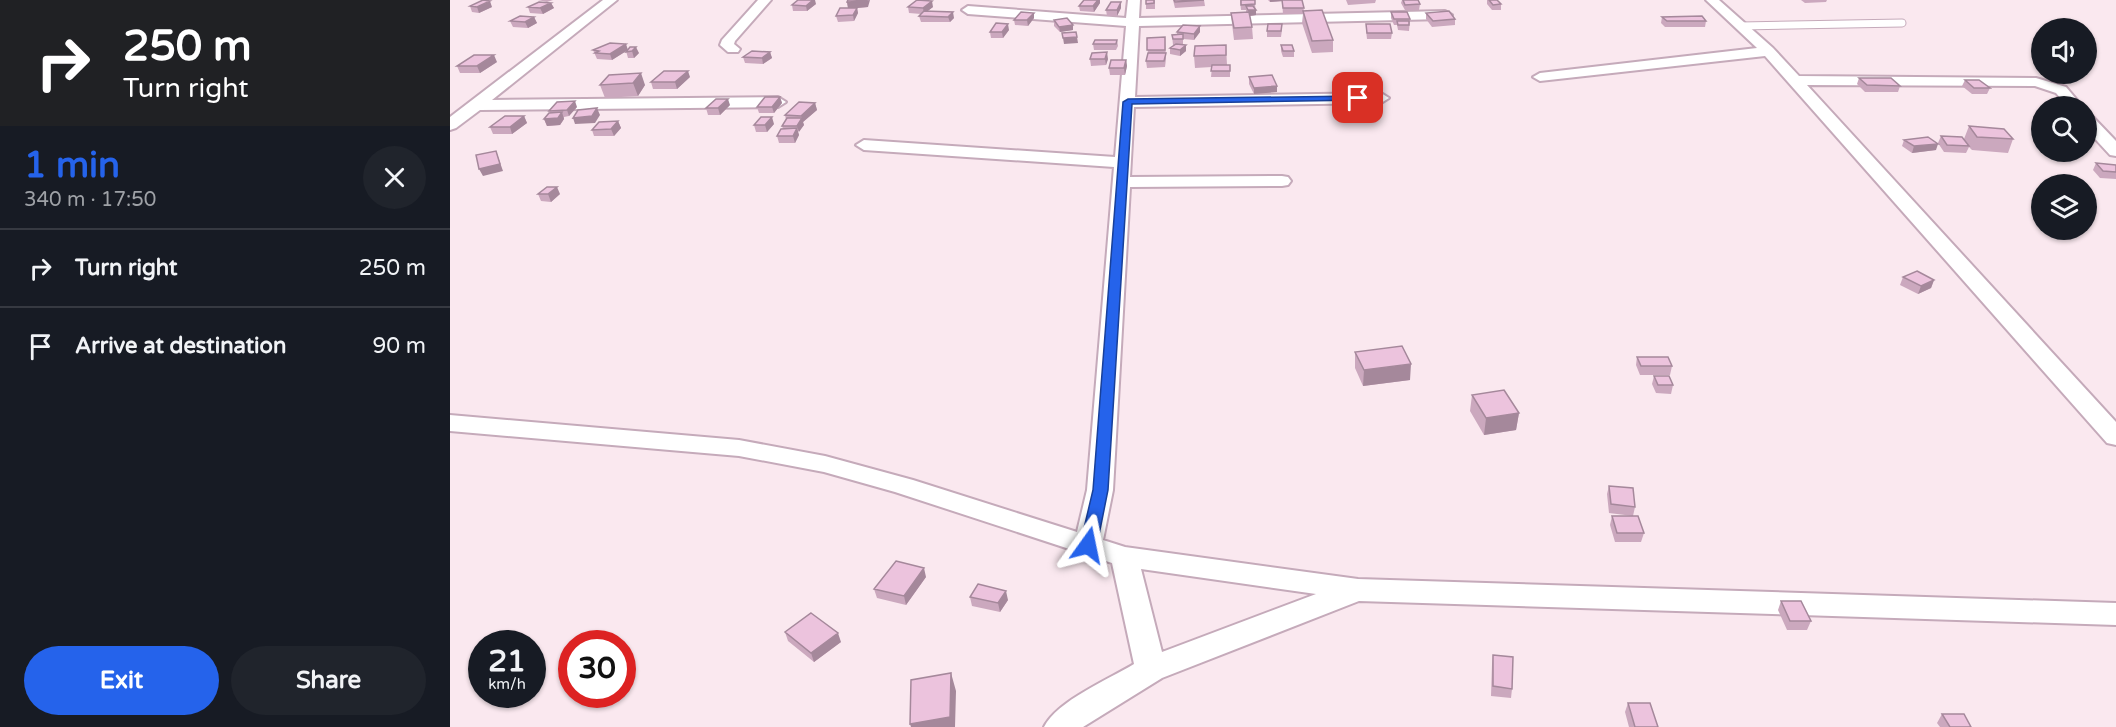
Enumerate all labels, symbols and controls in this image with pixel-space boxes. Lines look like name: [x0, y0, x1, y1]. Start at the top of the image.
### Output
map controls: [2031, 18, 2097, 240]
button: sound: [2031, 18, 2097, 84]
text: 250 m: [123, 21, 252, 72]
icon: right: [24, 24, 102, 102]
text: Turn right: [123, 72, 249, 105]
pin: [1332, 72, 1383, 123]
icon: arrive: [1341, 81, 1374, 114]
button: search: [2031, 96, 2097, 162]
text: 1 min: [24, 144, 120, 187]
button: close: [363, 146, 426, 209]
button: layers: [2031, 174, 2097, 240]
text: 340 m · 17:50: [24, 188, 156, 212]
icon: right: [24, 252, 57, 285]
text: Turn right: [75, 255, 177, 281]
text: 250 m: [359, 255, 426, 281]
icon: arrive: [24, 330, 57, 363]
text: Arrive at destination: [75, 333, 286, 359]
text: 90 m: [372, 333, 426, 359]
position arrow: [1056, 513, 1120, 577]
speed limit sign: 30: [558, 630, 636, 708]
text: 21: [488, 643, 526, 680]
button: Exit: [24, 646, 219, 715]
button: Share: [231, 646, 426, 715]
text: km/h: [488, 675, 526, 693]

